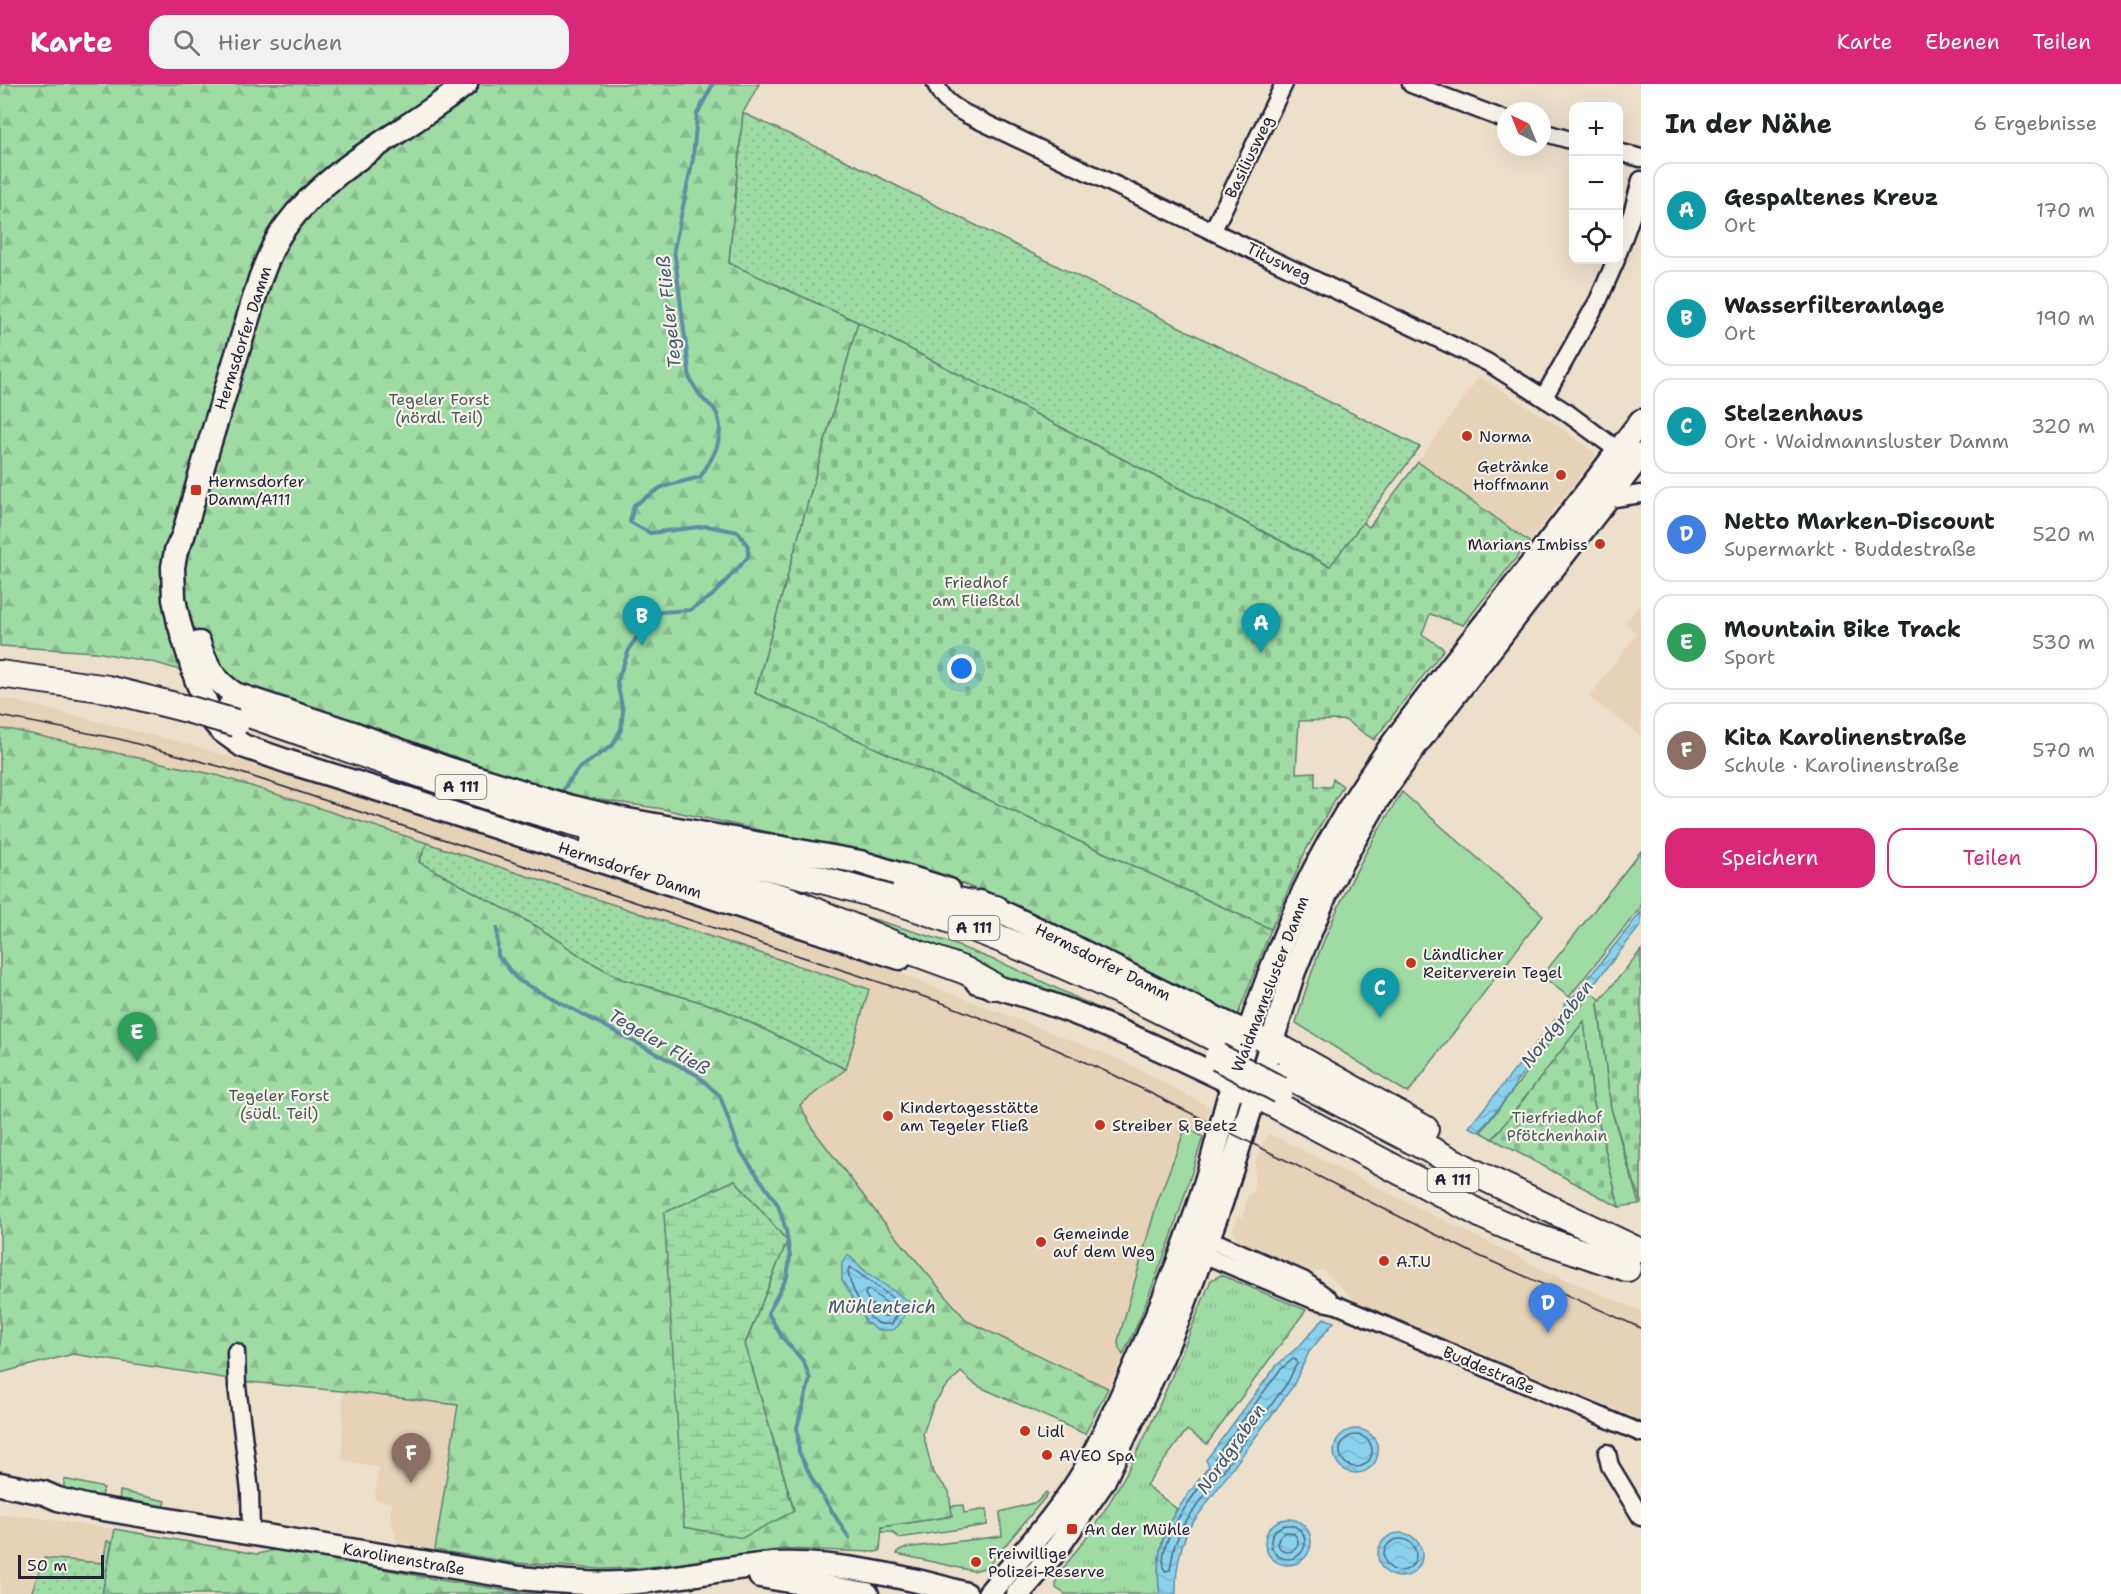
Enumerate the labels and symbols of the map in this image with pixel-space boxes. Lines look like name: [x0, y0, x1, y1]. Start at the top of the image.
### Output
north arrow: [1497, 102, 1551, 156]
street label: Basiliusweg: [1220, 112, 1278, 202]
street label: Titusweg: [1243, 237, 1315, 287]
water label: Tegeler Fließ: [651, 254, 687, 370]
street label: Hermsdorfer Damm: [210, 263, 276, 413]
park label: Tegeler Forst (nördl. Teil): [388, 389, 490, 428]
place label: Norma: [1479, 426, 1531, 447]
marker: Norma: [1460, 429, 1474, 443]
place label: Getränke Hoffmann: [1473, 456, 1549, 495]
marker: Getränke Hoffmann: [1554, 468, 1568, 482]
place label: Hermsdorfer Damm/A111: [208, 471, 305, 510]
marker: Hermsdorfer Damm/A111: [189, 483, 203, 497]
place label: Marians Imbiss: [1467, 534, 1588, 555]
marker: Marians Imbiss: [1593, 537, 1607, 551]
park label: Friedhof am Fließtal: [932, 572, 1020, 611]
pin: B: [622, 596, 662, 646]
pin: A: [1242, 604, 1280, 653]
your location: [947, 654, 976, 683]
road number: A 111: [436, 775, 486, 799]
street label: Hermsdorfer Damm: [555, 837, 705, 903]
street label: Waidmannsluster Damm: [1227, 893, 1313, 1075]
road number: A 111: [948, 916, 1000, 940]
street label: Hermsdorfer Damm: [1031, 919, 1175, 1005]
place label: Ländlicher Reiterverein Tegel: [1423, 944, 1562, 983]
marker: Ländlicher Reiterverein Tegel: [1404, 956, 1418, 970]
pin: C: [1360, 968, 1400, 1018]
water label: Nordgraben: [1515, 975, 1599, 1073]
water label: Tegeler Fließ: [604, 1003, 714, 1081]
pin: E: [118, 1012, 156, 1062]
park label: Tegeler Forst (südl. Teil): [228, 1085, 330, 1124]
place label: Kindertagesstätte am Tegeler Fließ: [900, 1097, 1039, 1136]
park label: Tierfriedhof Pfötchenhain: [1507, 1107, 1608, 1146]
marker: Kindertagesstätte am Tegeler Fließ: [881, 1109, 895, 1123]
place label: Streiber & Beetz: [1112, 1115, 1238, 1136]
marker: Streiber & Beetz: [1093, 1118, 1107, 1132]
road number: A 111: [1428, 1168, 1478, 1192]
place label: Gemeinde auf dem Weg: [1053, 1223, 1155, 1262]
marker: Gemeinde auf dem Weg: [1034, 1235, 1048, 1249]
place label: A.T.U: [1396, 1251, 1431, 1272]
marker: A.T.U: [1377, 1254, 1391, 1268]
pin: D: [1528, 1284, 1568, 1333]
water label: Mühlenteich: [828, 1295, 936, 1319]
street label: Buddestraße: [1440, 1341, 1538, 1399]
water label: Nordgraben: [1191, 1399, 1271, 1499]
place label: Lidl: [1037, 1421, 1065, 1442]
marker: Lidl: [1018, 1424, 1032, 1438]
pin: F: [392, 1434, 430, 1483]
place label: AVEO Spa: [1059, 1445, 1135, 1466]
marker: AVEO Spa: [1040, 1448, 1054, 1462]
place label: An der Mühle: [1084, 1519, 1191, 1540]
marker: An der Mühle: [1065, 1522, 1079, 1536]
street label: Karolinenstraße: [341, 1538, 467, 1580]
place label: Freiwillige Polizei-Reserve: [988, 1543, 1105, 1582]
scale bar: [18, 1552, 104, 1580]
marker: Freiwillige Polizei-Reserve: [969, 1555, 983, 1569]

